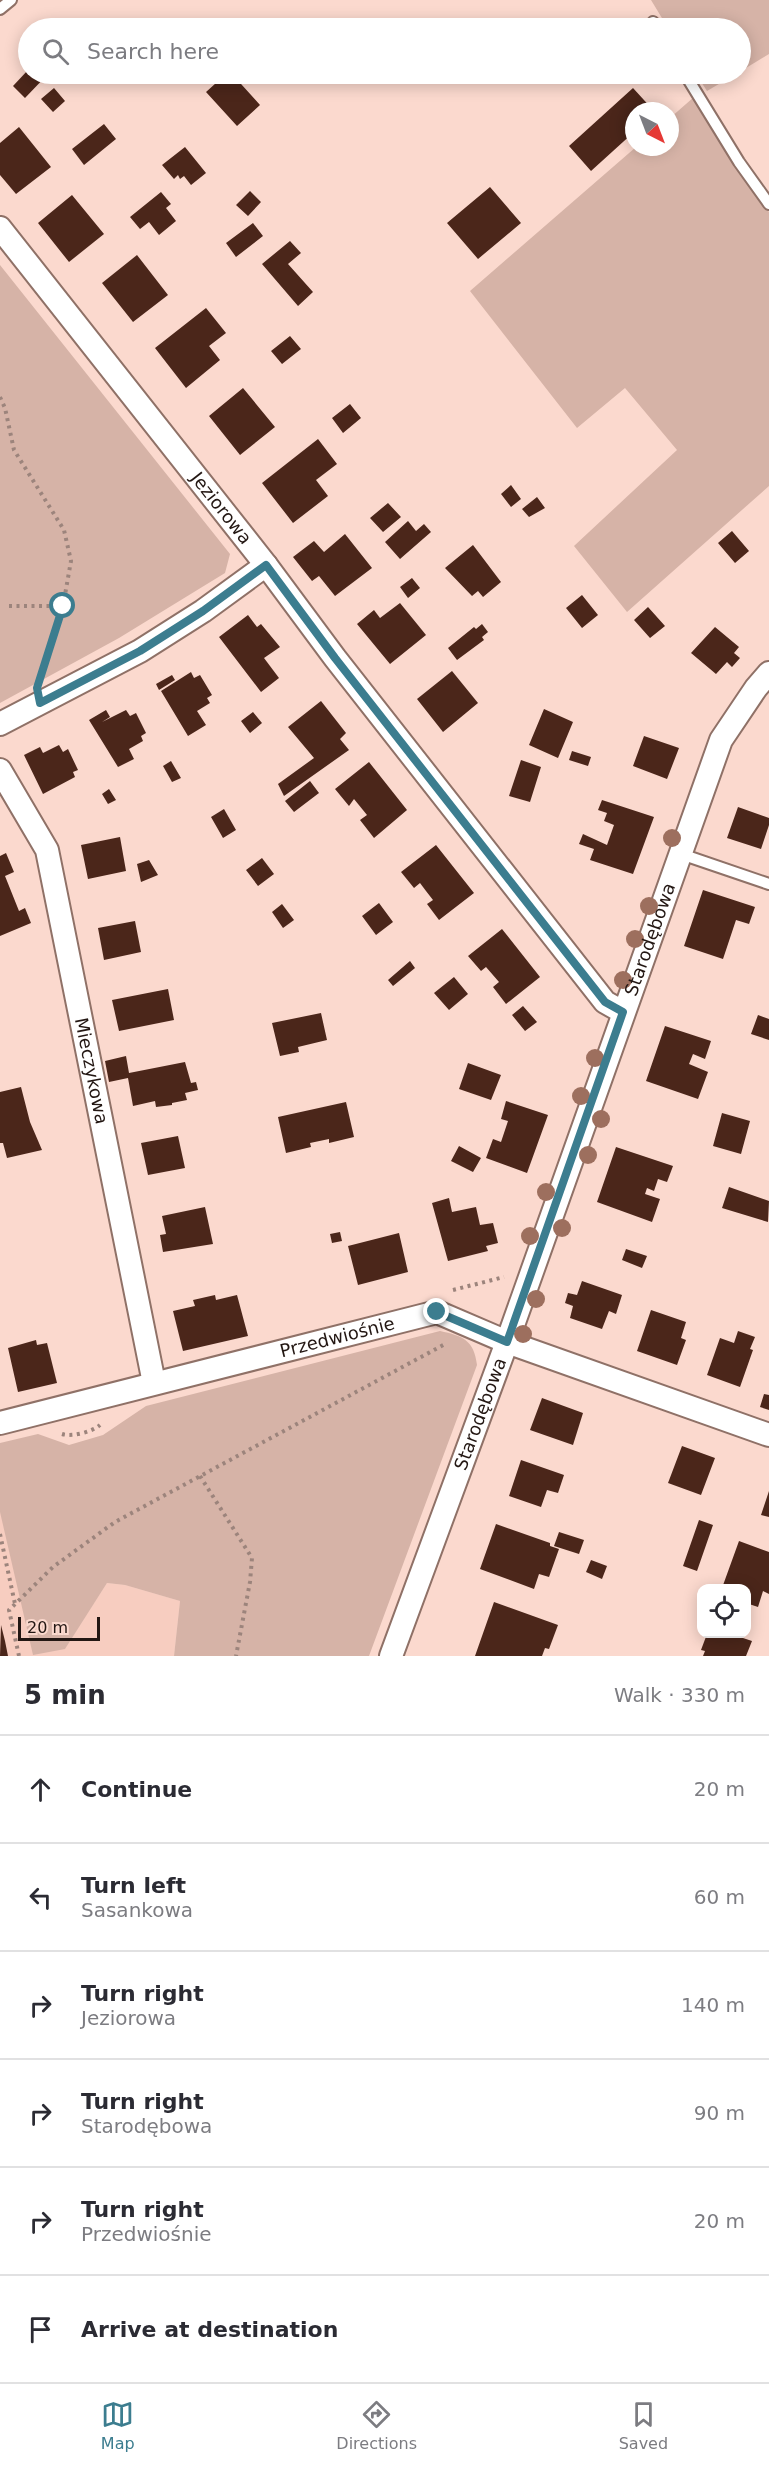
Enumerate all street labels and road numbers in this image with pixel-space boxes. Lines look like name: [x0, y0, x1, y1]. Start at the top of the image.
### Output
street label: Jeziorowa: [186, 467, 256, 548]
street label: Starodębowa: [620, 880, 679, 999]
street label: Mieczykowa: [71, 1016, 113, 1126]
street label: Przedwiośnie: [278, 1312, 397, 1361]
street label: Starodębowa: [450, 1355, 510, 1473]

